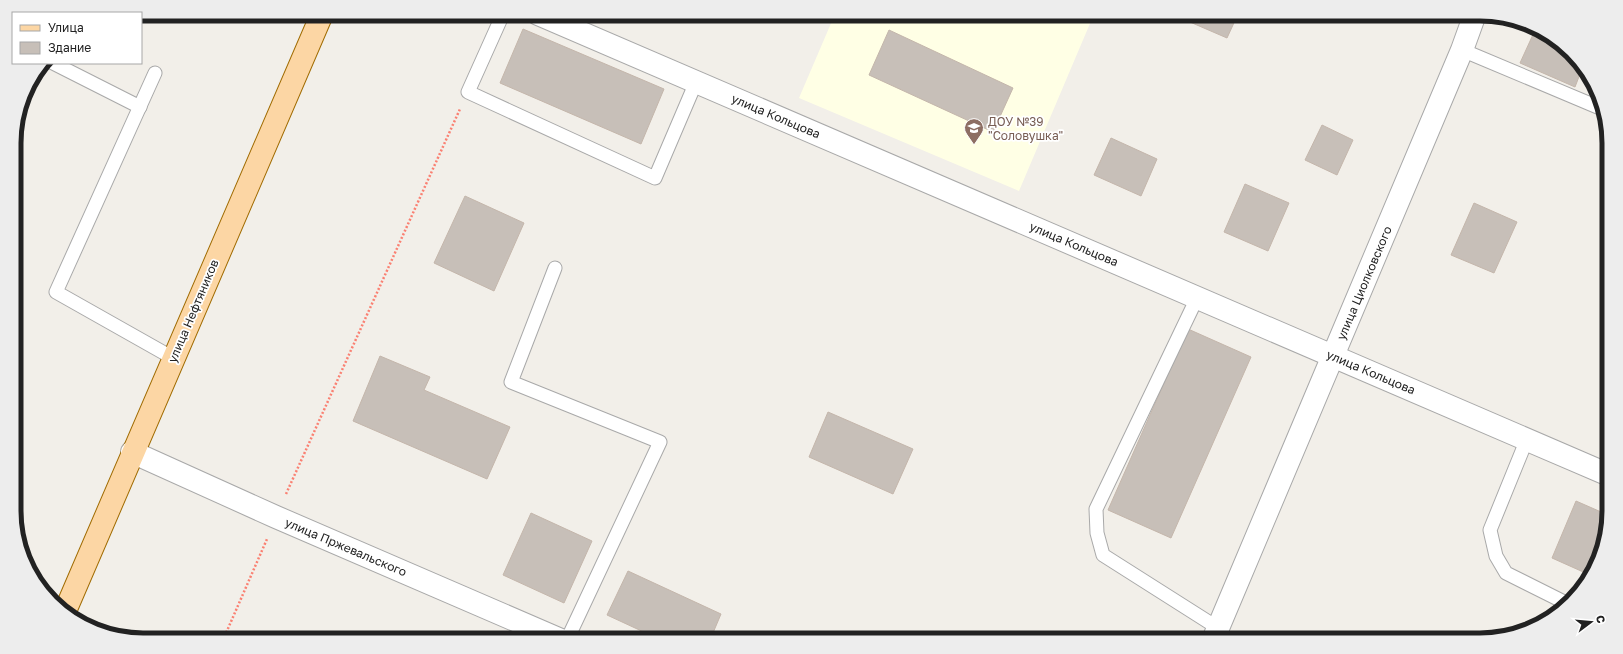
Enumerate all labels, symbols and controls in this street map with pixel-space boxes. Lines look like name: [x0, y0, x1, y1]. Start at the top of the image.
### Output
legend: [12, 12, 142, 64]
text: Улица: [48, 20, 84, 35]
text: Здание: [48, 40, 91, 55]
street label: улица Кольцова: [729, 91, 823, 141]
place label: ДОУ №39 "Соловушка": [988, 114, 1063, 143]
school or university icon: ДОУ №39 "Соловушка": [963, 117, 985, 145]
street label: улица Кольцова: [1027, 219, 1121, 269]
street label: улица Циолковского: [1333, 224, 1395, 342]
street label: улица Нефтяников: [164, 257, 222, 365]
street label: улица Кольцова: [1324, 347, 1418, 397]
street label: улица Пржевальского: [283, 515, 409, 579]
north arrow: [1571, 602, 1611, 642]
text: С: [1594, 614, 1608, 625]

